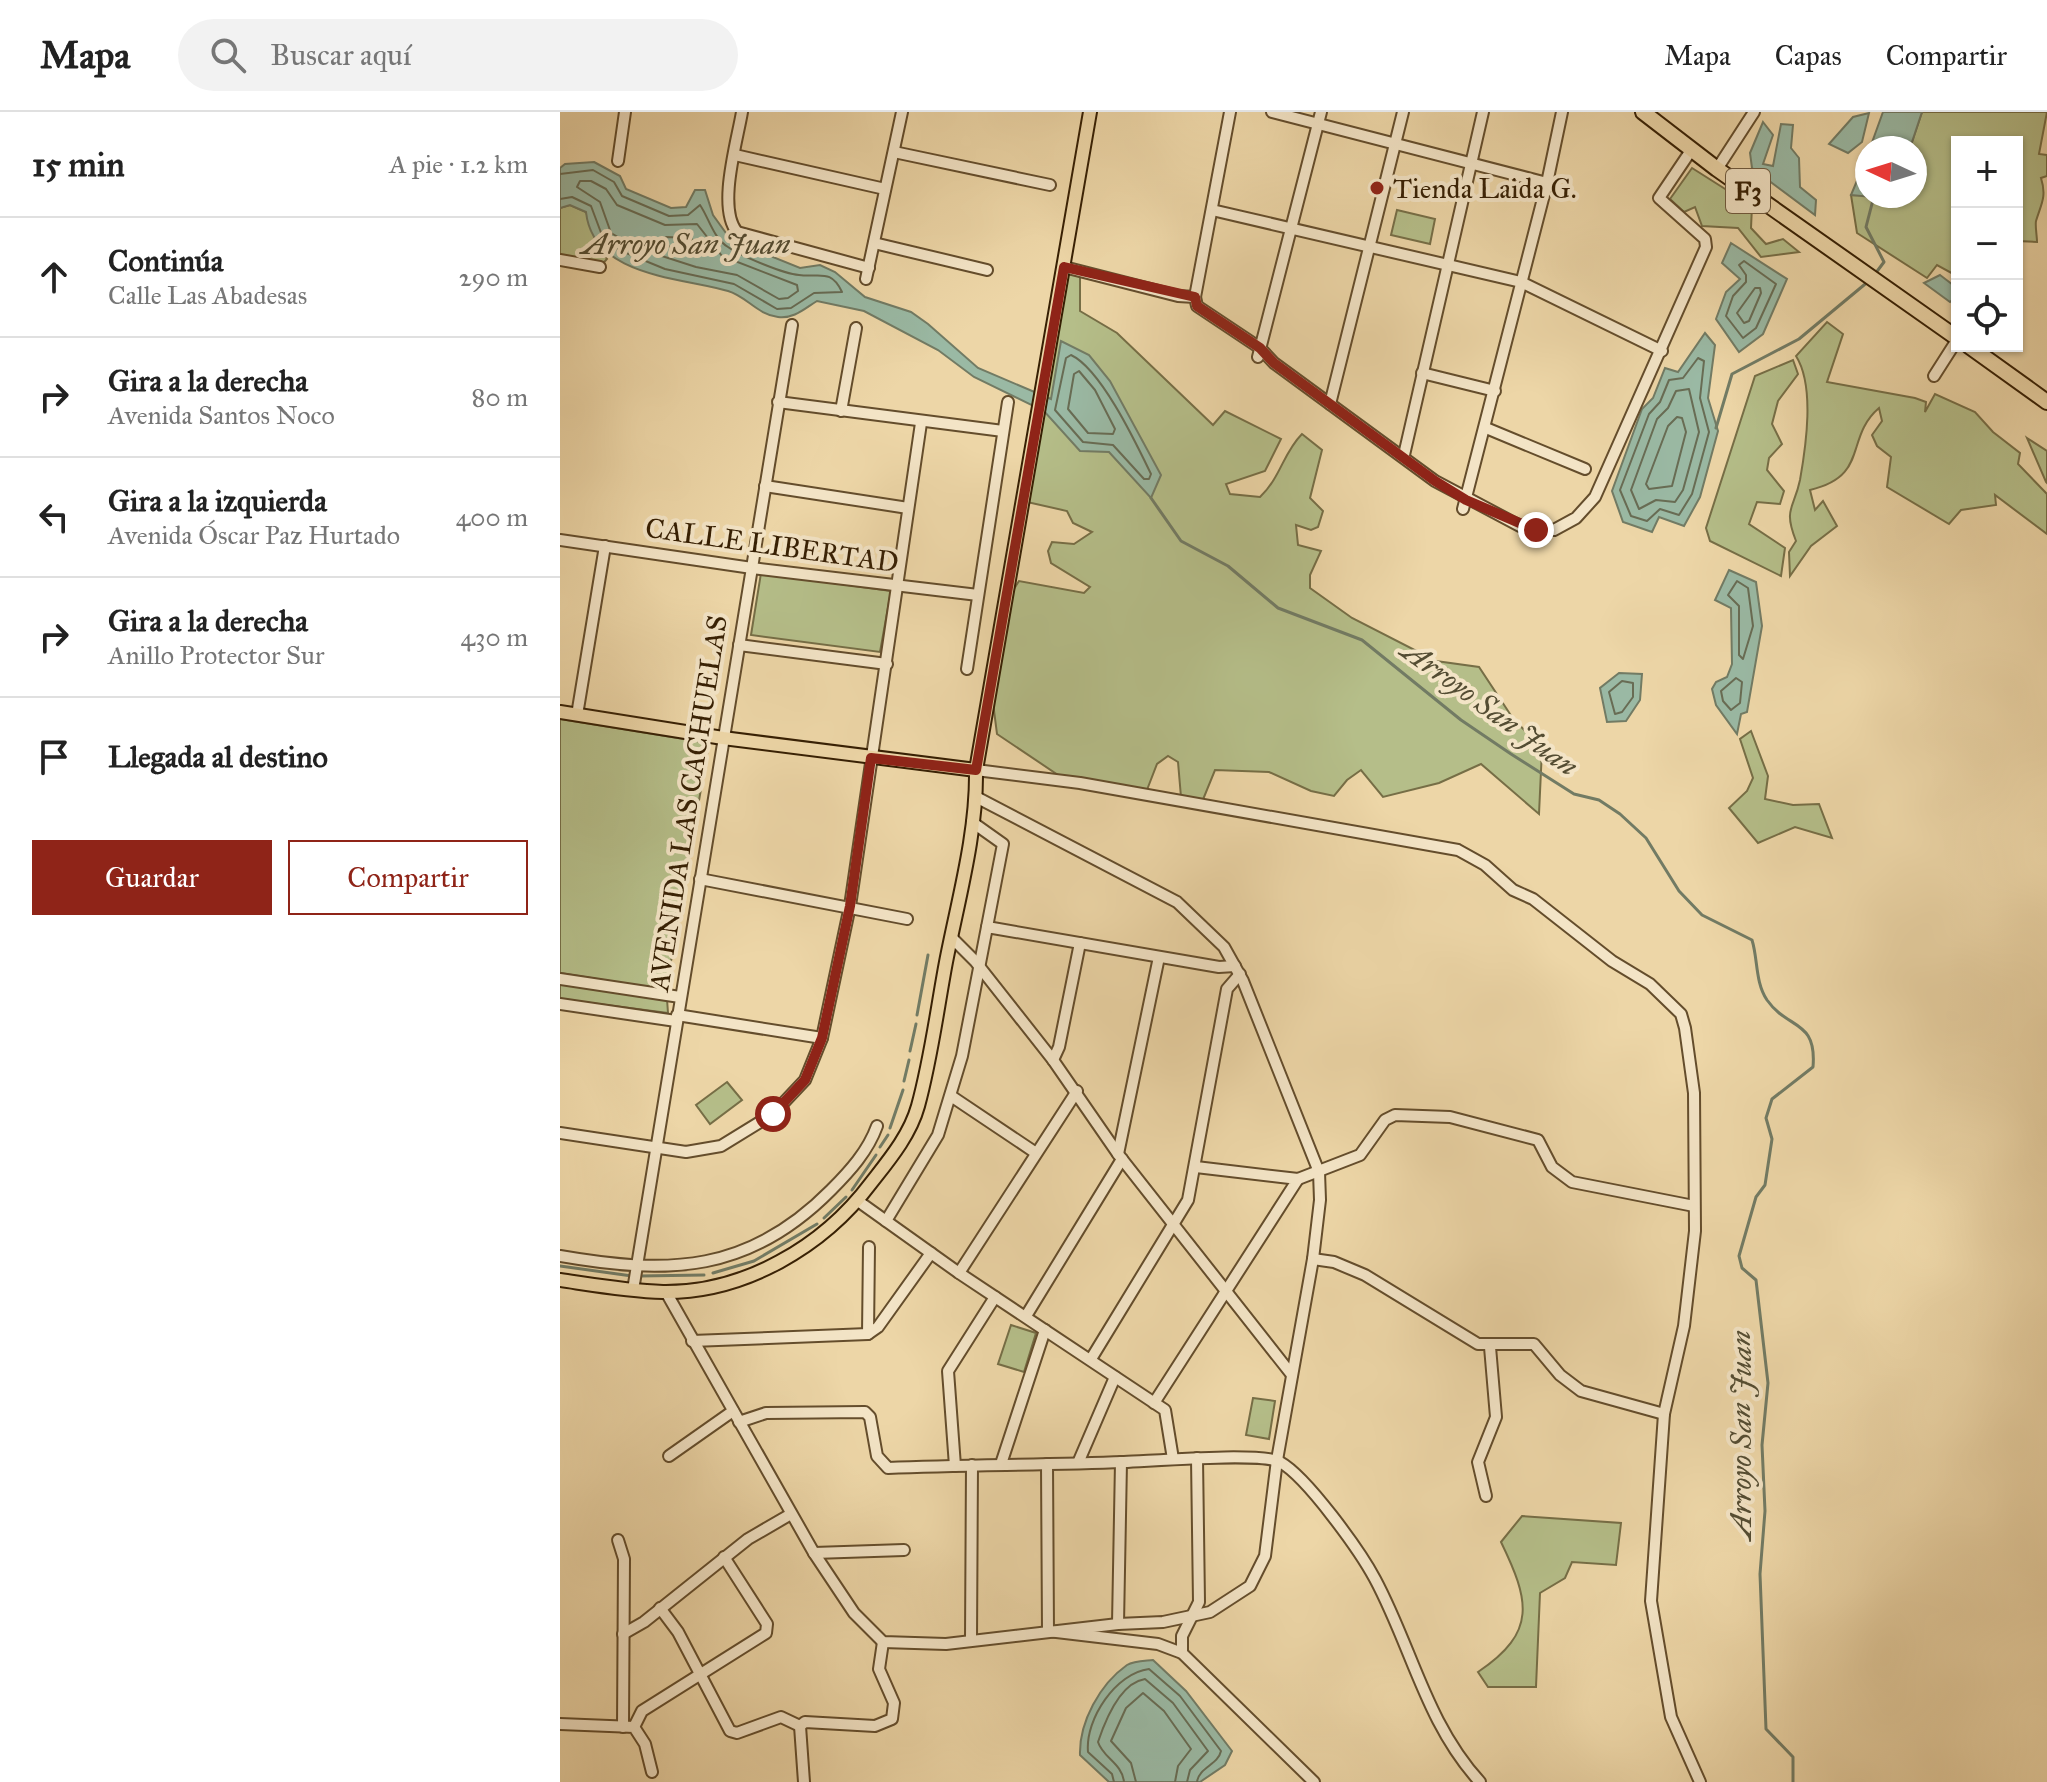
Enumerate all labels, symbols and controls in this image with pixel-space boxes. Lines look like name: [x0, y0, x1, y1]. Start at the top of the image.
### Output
search box: [178, 19, 738, 91]
text: Mapa: [40, 32, 130, 78]
icon: search: [206, 33, 250, 77]
text: Buscar aquí: [270, 37, 411, 73]
text: Mapa: [1664, 38, 1731, 73]
text: Capas: [1775, 38, 1842, 73]
text: Compartir: [1886, 38, 2007, 73]
north arrow: [1855, 136, 1927, 208]
map controls: [1951, 136, 2023, 352]
button: +: [1951, 136, 2023, 208]
text: 15 min: [32, 144, 125, 185]
text: A pie · 1.2 km: [389, 148, 528, 180]
road number: F3: [1726, 169, 1770, 213]
place label: Tienda Laida G.: [1393, 171, 1577, 206]
marker: Tienda Laida G.: [1368, 179, 1386, 197]
button: −: [1951, 208, 2023, 280]
water label: Arroyo San Juan: [578, 226, 791, 262]
text: Continúa: [108, 243, 224, 279]
icon: ahead: [32, 255, 76, 299]
text: 290 m: [459, 261, 528, 293]
text: Calle Las Abadesas: [108, 279, 307, 311]
button: locate: [1951, 280, 2023, 352]
text: Gira a la derecha: [108, 363, 308, 399]
icon: right: [32, 375, 76, 419]
text: 80 m: [472, 381, 528, 413]
text: Avenida Santos Noco: [108, 399, 335, 431]
text: Gira a la izquierda: [108, 483, 327, 519]
icon: left: [32, 495, 76, 539]
text: 400 m: [456, 501, 528, 533]
street label: CALLE LIBERTAD: [643, 510, 901, 580]
route end: [1518, 512, 1554, 548]
text: Avenida Óscar Paz Hurtado: [108, 519, 400, 551]
text: Gira a la derecha: [108, 603, 308, 639]
street label: AVENIDA LAS CACHUELAS: [641, 612, 735, 994]
icon: right: [32, 615, 76, 659]
text: 430 m: [461, 621, 528, 653]
water label: Arroyo San Juan: [1392, 630, 1585, 784]
text: Anillo Protector Sur: [108, 639, 325, 671]
icon: arrive: [32, 735, 76, 779]
text: Llegada al destino: [108, 739, 328, 775]
button: Guardar: [32, 840, 272, 915]
button: Compartir: [288, 840, 528, 915]
route start: [755, 1096, 791, 1132]
water label: Arroyo San Juan: [1723, 1330, 1759, 1543]

